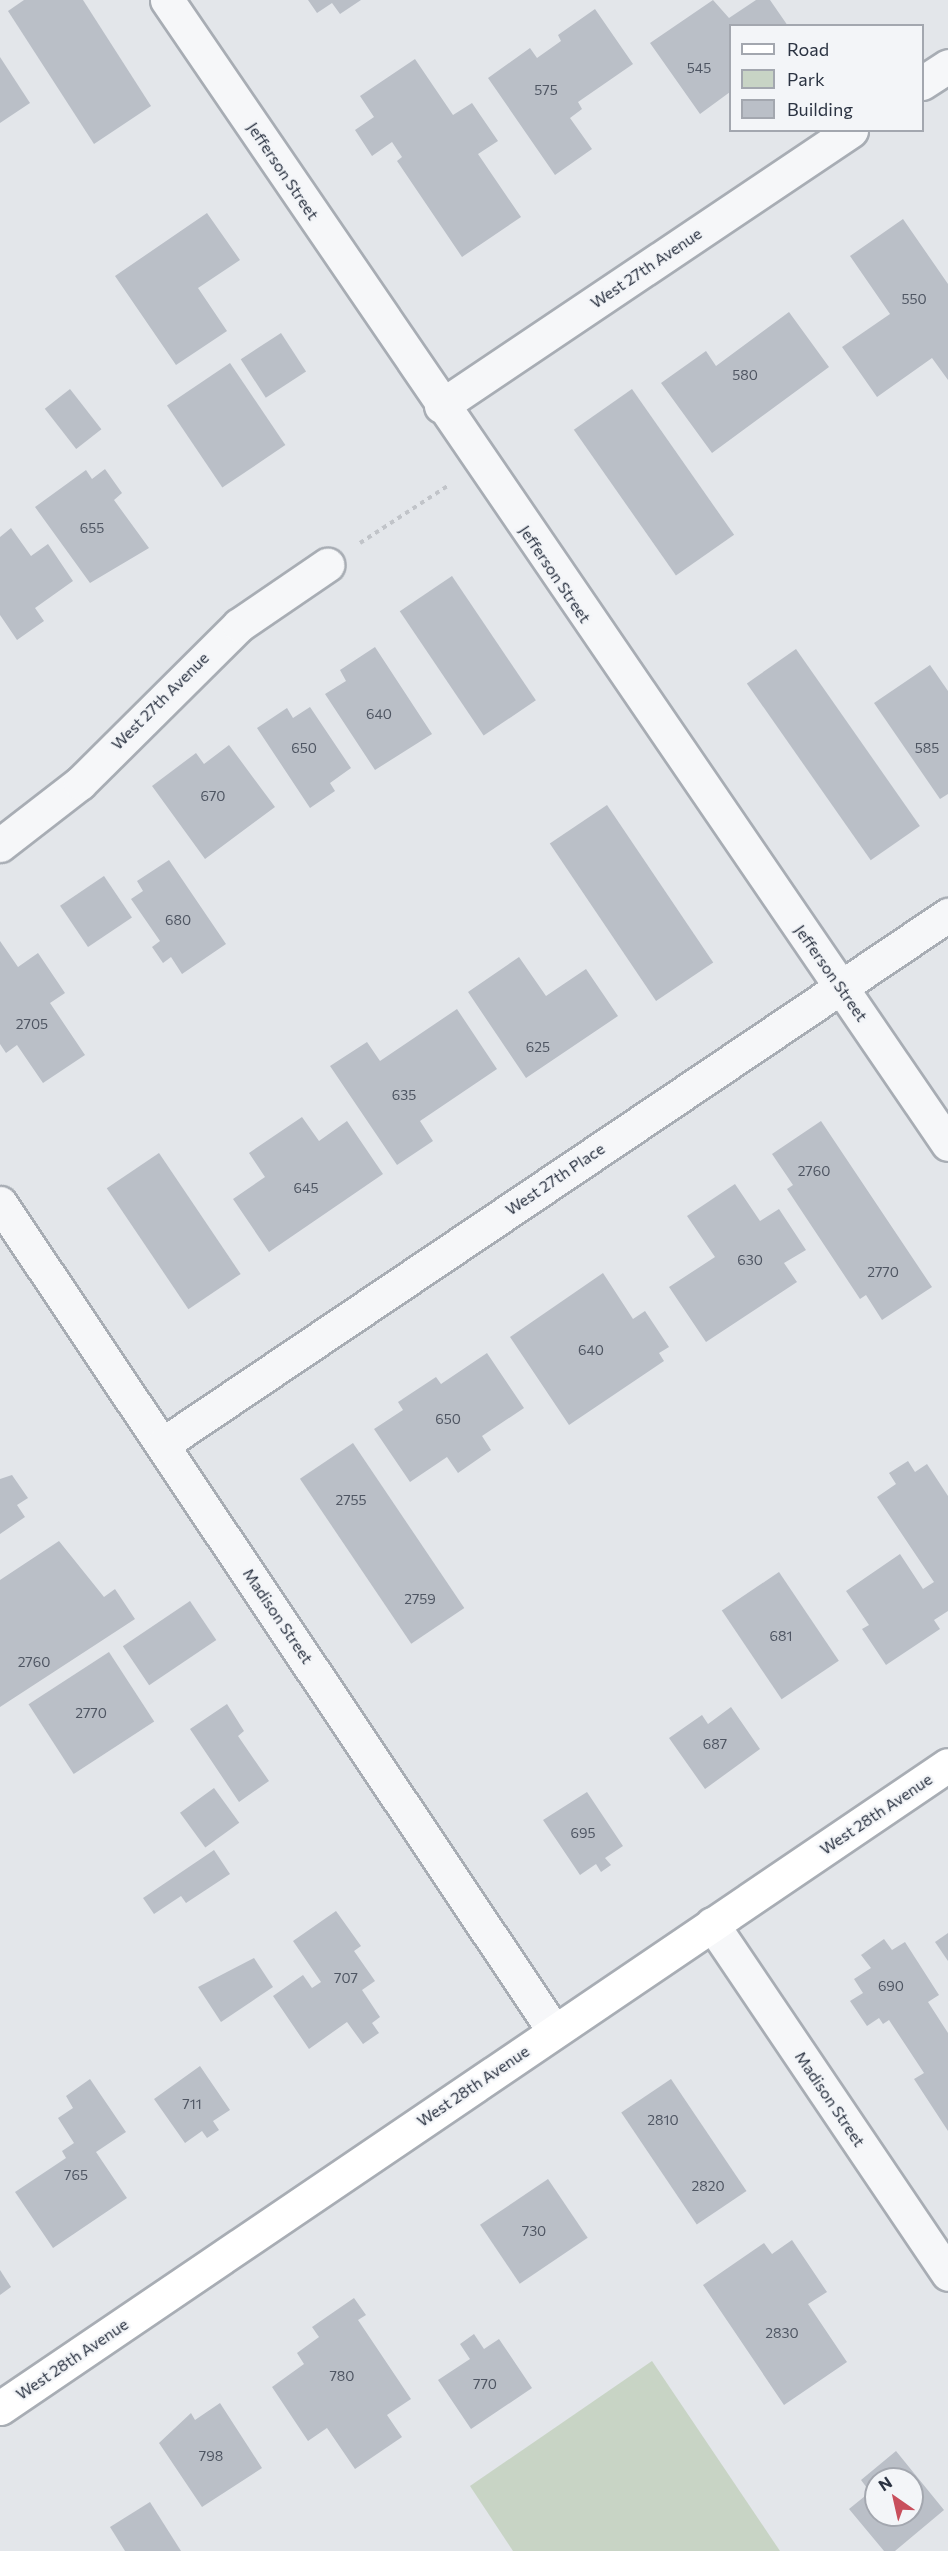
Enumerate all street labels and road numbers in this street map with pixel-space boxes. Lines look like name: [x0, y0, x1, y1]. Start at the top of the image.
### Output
street label: Jefferson Street: [243, 118, 323, 224]
street label: West 27th Avenue: [587, 224, 705, 312]
street label: Jefferson Street: [515, 521, 595, 627]
street label: West 27th Avenue: [107, 648, 213, 754]
street label: Jefferson Street: [791, 921, 871, 1025]
street label: West 27th Place: [502, 1139, 608, 1219]
street label: Madison Street: [239, 1565, 317, 1667]
street label: West 28th Avenue: [816, 1769, 936, 1859]
street label: West 28th Avenue: [413, 2041, 533, 2131]
street label: Madison Street: [791, 2048, 869, 2150]
street label: West 28th Avenue: [12, 2314, 132, 2404]

